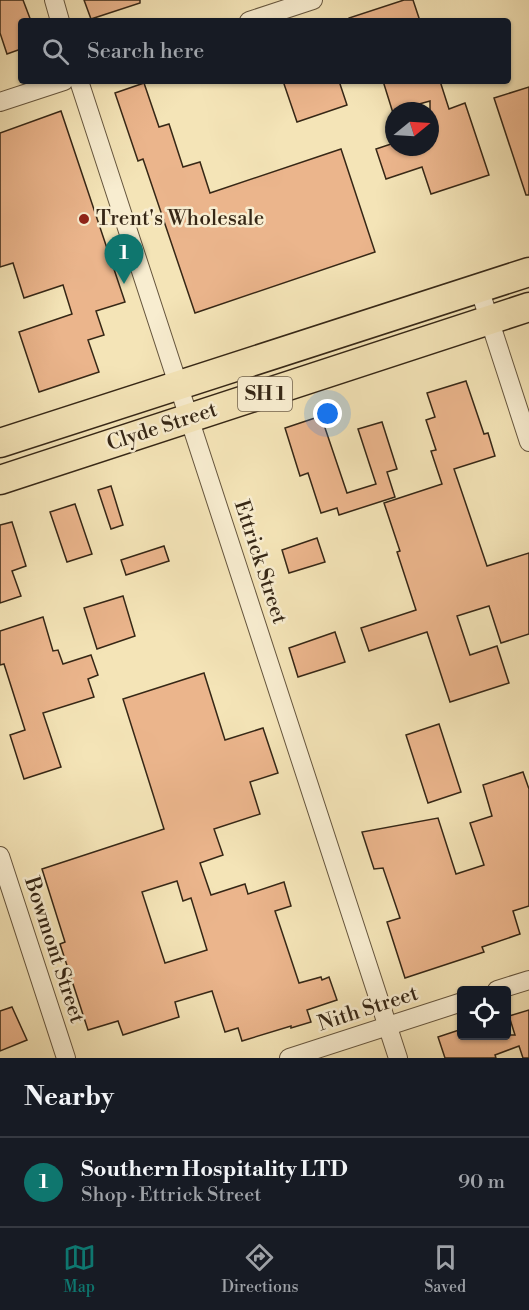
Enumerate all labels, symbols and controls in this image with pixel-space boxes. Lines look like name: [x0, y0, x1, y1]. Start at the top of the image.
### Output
search box: [18, 18, 511, 84]
icon: search: [39, 35, 72, 68]
text: Search here: [87, 38, 204, 65]
north arrow: [385, 102, 439, 156]
place label: Trent's Wholesale: [96, 206, 264, 232]
marker: Trent's Wholesale: [77, 212, 91, 226]
pin: 1: [104, 234, 144, 284]
road number: SH 1: [238, 377, 292, 411]
street label: Clyde Street: [104, 397, 221, 457]
your location: [313, 399, 342, 428]
street label: Ettrick Street: [228, 497, 292, 628]
street label: Bowmont Street: [18, 873, 90, 1027]
street label: Nith Street: [315, 980, 422, 1037]
map controls: [457, 986, 511, 1040]
button: locate: [457, 986, 511, 1040]
text: Nearby: [24, 1081, 114, 1113]
text: Southern Hospitality LTD: [81, 1156, 348, 1183]
text: 1: [39, 1170, 48, 1195]
text: 90 m: [458, 1170, 505, 1195]
text: Shop · Ettrick Street: [81, 1183, 261, 1208]
tab: Map: [63, 1241, 96, 1297]
tab: Directions: [221, 1241, 299, 1297]
tab: Saved: [424, 1241, 466, 1297]

